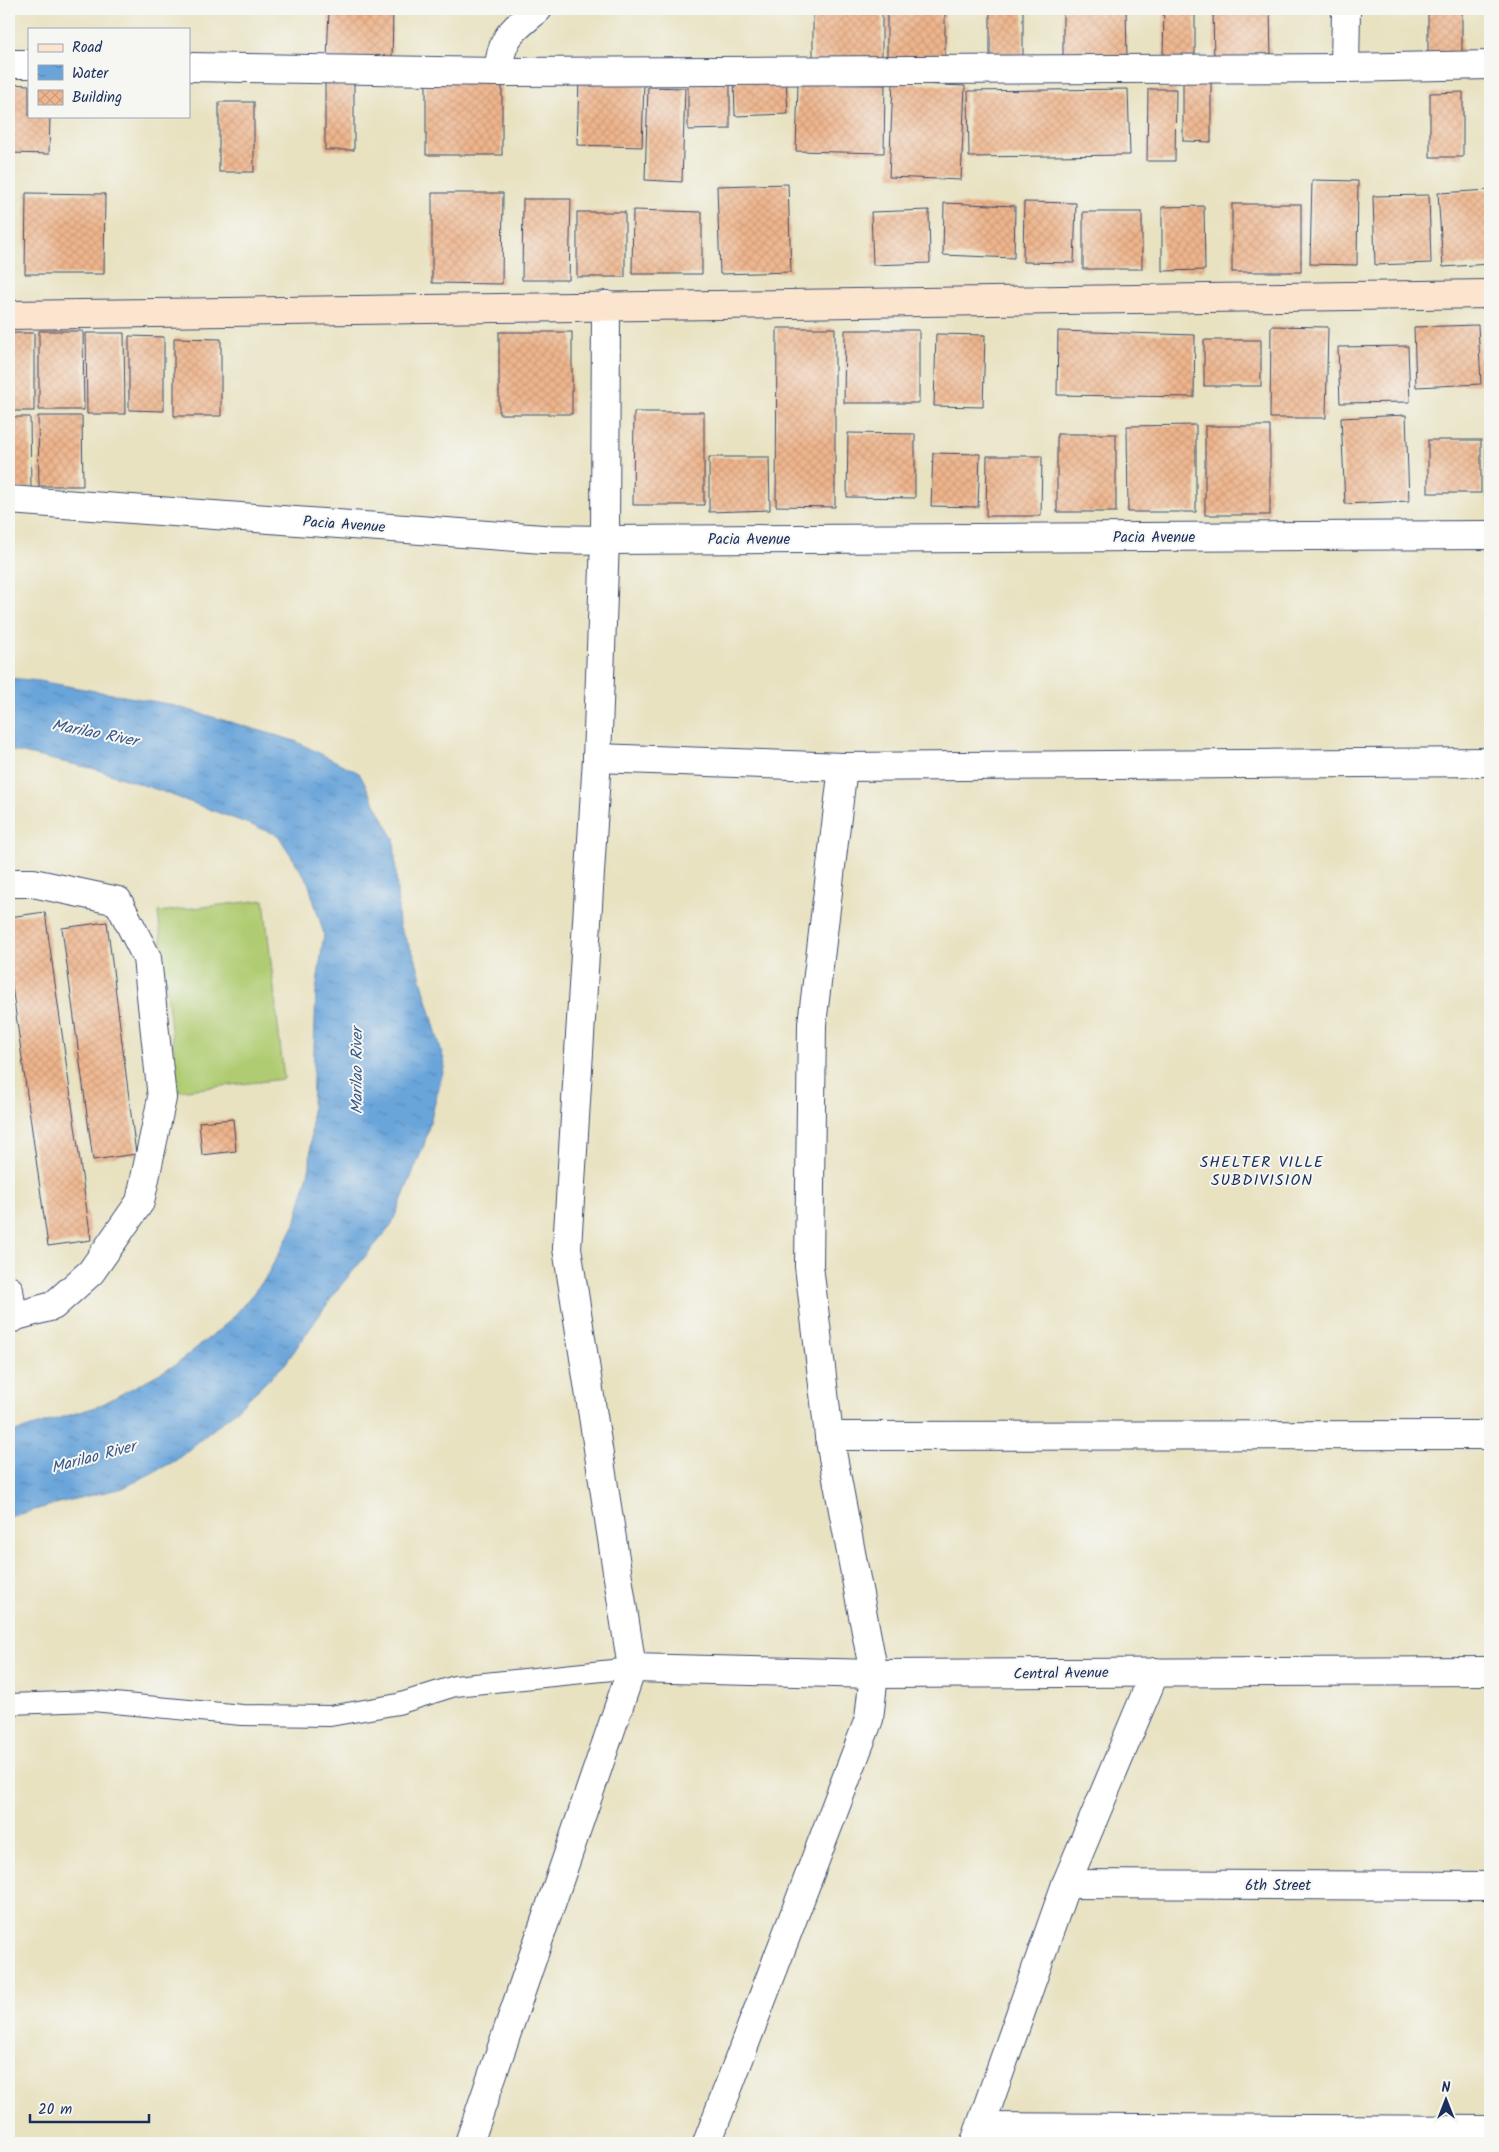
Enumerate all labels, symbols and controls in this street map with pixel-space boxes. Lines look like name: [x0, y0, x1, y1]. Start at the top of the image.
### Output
legend: [28, 28, 190, 118]
text: Road: [72, 36, 103, 60]
text: Water: [72, 62, 109, 86]
text: Building: [72, 86, 122, 110]
street label: Pacia Avenue: [302, 510, 386, 540]
street label: Pacia Avenue: [1113, 526, 1196, 550]
street label: Pacia Avenue: [708, 528, 791, 552]
water label: Marilao River: [50, 713, 143, 755]
water label: Marilao River: [345, 1024, 370, 1114]
district label: SHELTER VILLE SUBDIVISION: [1200, 1150, 1324, 1193]
water label: Marilao River: [48, 1433, 142, 1481]
street label: Central Avenue: [1013, 1661, 1109, 1687]
street label: 6th Street: [1245, 1874, 1311, 1898]
north arrow: [1422, 2074, 1472, 2124]
text: N: [1442, 2077, 1451, 2099]
scale bar: [30, 2092, 149, 2124]
text: 20 m: [38, 2098, 72, 2122]

